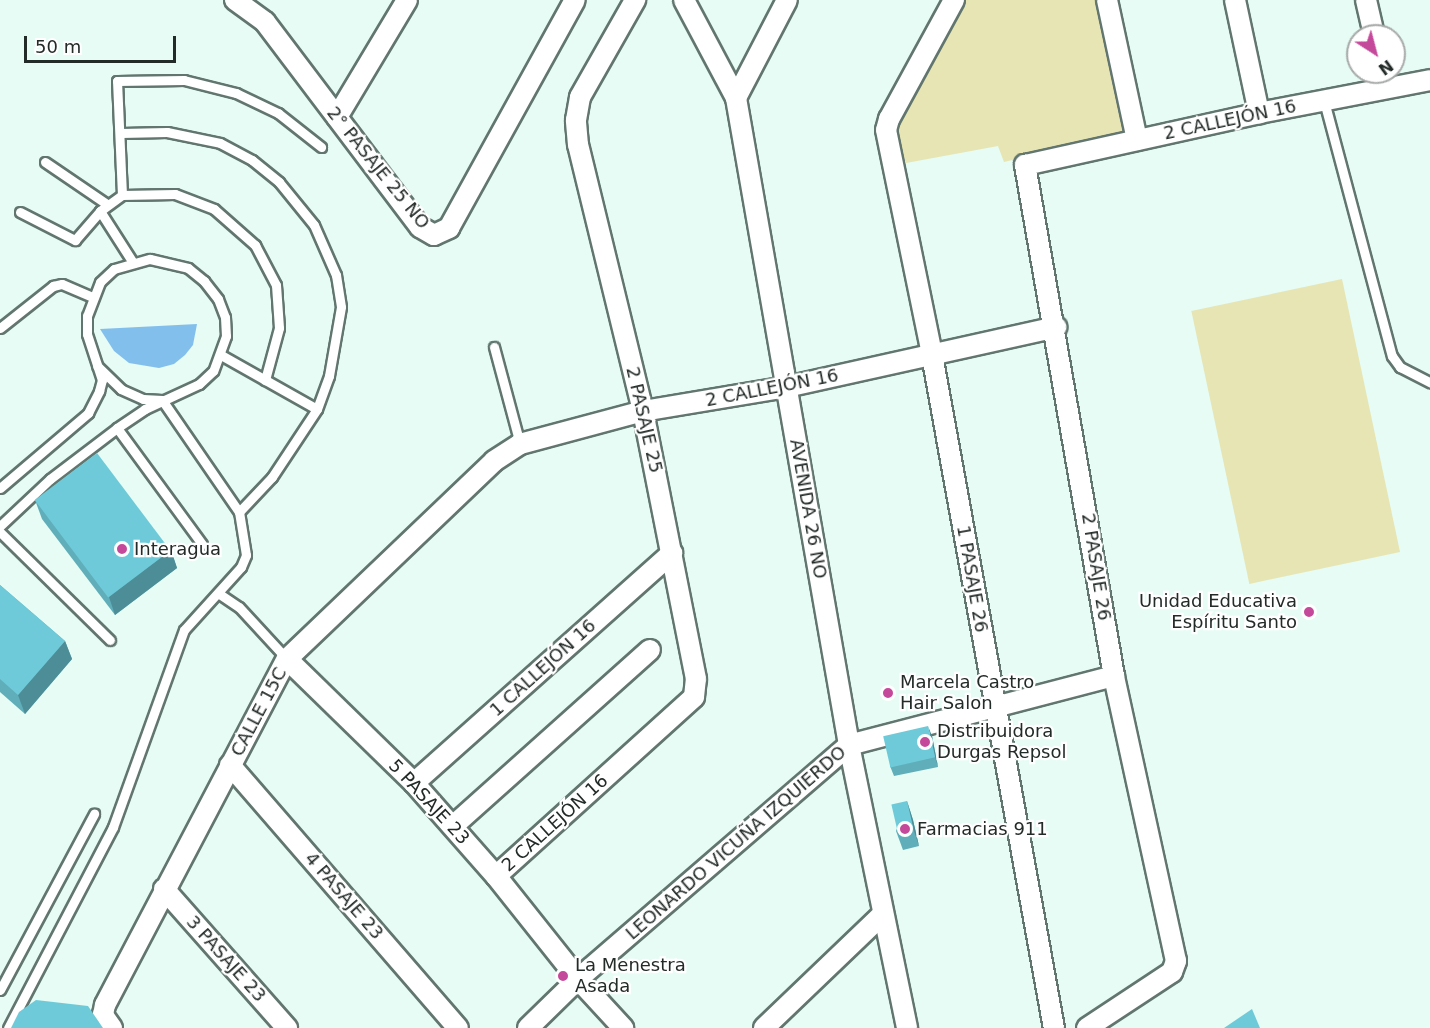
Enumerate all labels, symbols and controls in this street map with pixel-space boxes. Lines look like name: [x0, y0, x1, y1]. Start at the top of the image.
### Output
scale bar: [27, 24, 178, 62]
north arrow: [1346, 24, 1406, 84]
text: 50 m: [35, 36, 81, 57]
text: N: [1375, 56, 1397, 79]
street label: 2 CALLEJÓN 16: [1162, 95, 1298, 145]
street label: 2° PASAJE 25 NO: [322, 103, 434, 233]
street label: 2 PASAJE 25: [621, 365, 667, 475]
street label: 2 CALLEJÓN 16: [704, 365, 840, 411]
street label: AVENIDA 26 NO: [785, 437, 831, 581]
street label: 2 PASAJE 26: [1077, 512, 1115, 622]
street label: 1 PASAJE 26: [952, 524, 992, 634]
place label: Interagua: [134, 538, 221, 560]
marker: Interagua: [115, 542, 129, 556]
place label: Unidad Educativa Espíritu Santo: [1139, 591, 1297, 634]
marker: Unidad Educativa Espíritu Santo: [1302, 605, 1316, 619]
street label: 1 CALLEJÓN 16: [486, 615, 600, 721]
street label: CALLE 15C: [227, 664, 291, 760]
place label: Marcela Castro Hair Salon: [900, 672, 1034, 714]
marker: Marcela Castro Hair Salon: [881, 686, 895, 700]
place label: Distribuidora Durgas Repsol: [937, 721, 1066, 764]
marker: Distribuidora Durgas Repsol: [918, 735, 932, 749]
street label: LEONARDO VICUÑA IZQUIERDO: [621, 741, 851, 945]
street label: 5 PASAJE 23: [384, 755, 474, 849]
street label: 2 CALLEJÓN 16: [498, 770, 612, 876]
place label: Farmacias 911: [917, 818, 1048, 840]
marker: Farmacias 911: [898, 822, 912, 836]
street label: 4 PASAJE 23: [300, 848, 388, 944]
street label: 3 PASAJE 23: [182, 911, 270, 1007]
place label: La Menestra Asada: [575, 955, 686, 998]
marker: La Menestra Asada: [556, 969, 570, 983]

